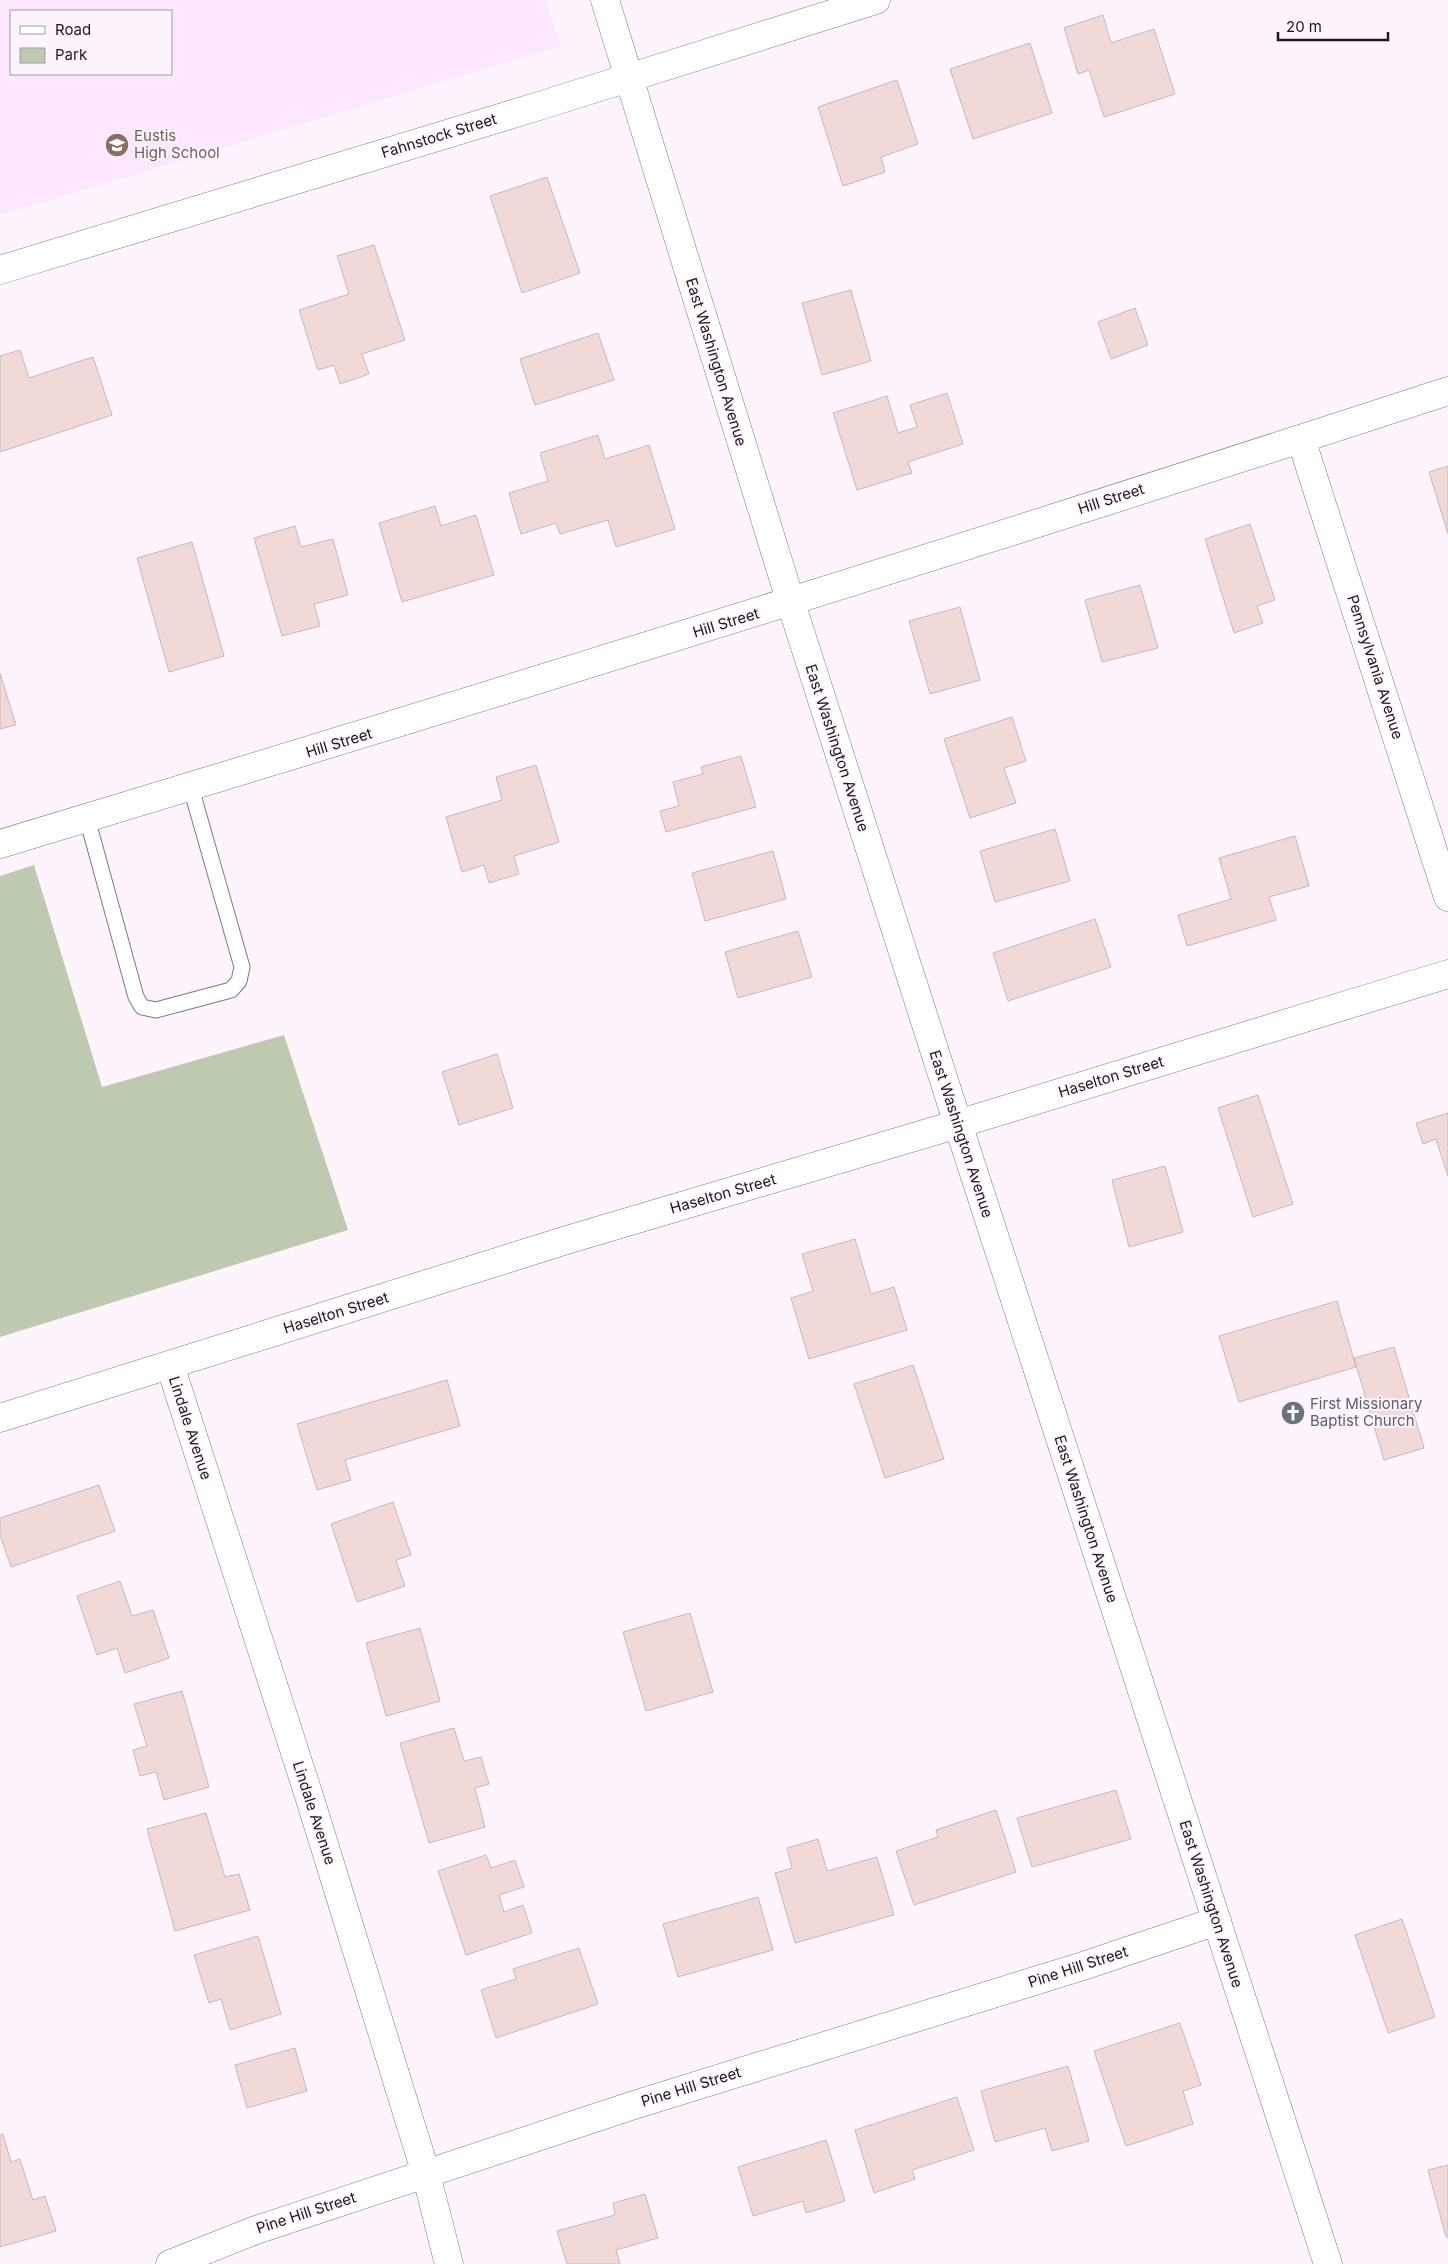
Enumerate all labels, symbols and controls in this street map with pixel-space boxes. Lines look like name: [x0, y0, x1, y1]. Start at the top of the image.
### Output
legend: [10, 10, 172, 75]
scale bar: [1278, 10, 1388, 42]
text: 20 m: [1286, 17, 1322, 36]
text: Road: [55, 20, 91, 39]
text: Park: [55, 45, 88, 64]
street label: Fahnstock Street: [379, 109, 499, 162]
place label: Eustis High School: [134, 126, 220, 162]
school or university icon: Eustis High School: [104, 132, 130, 158]
street label: East Washington Avenue: [682, 275, 751, 448]
street label: Hill Street: [1075, 479, 1146, 518]
street label: Pennsylvania Avenue: [1343, 592, 1408, 741]
street label: Hill Street: [690, 603, 762, 642]
street label: East Washington Avenue: [801, 662, 874, 834]
street label: Hill Street: [303, 723, 375, 762]
street label: East Washington Avenue: [925, 1048, 998, 1220]
street label: Haselton Street: [1056, 1051, 1166, 1102]
street label: Haselton Street: [668, 1169, 778, 1218]
street label: Haselton Street: [281, 1287, 391, 1338]
street label: Lindale Avenue: [165, 1374, 216, 1482]
place label: First Missionary Baptist Church: [1310, 1394, 1423, 1430]
church icon: First Missionary Baptist Church: [1280, 1400, 1306, 1426]
street label: East Washington Avenue: [1050, 1433, 1123, 1605]
street label: Lindale Avenue: [289, 1759, 340, 1867]
street label: East Washington Avenue: [1175, 1818, 1248, 1990]
street label: Pine Hill Street: [1026, 1941, 1130, 1992]
street label: Pine Hill Street: [639, 2062, 743, 2111]
street label: Pine Hill Street: [254, 2187, 358, 2238]

